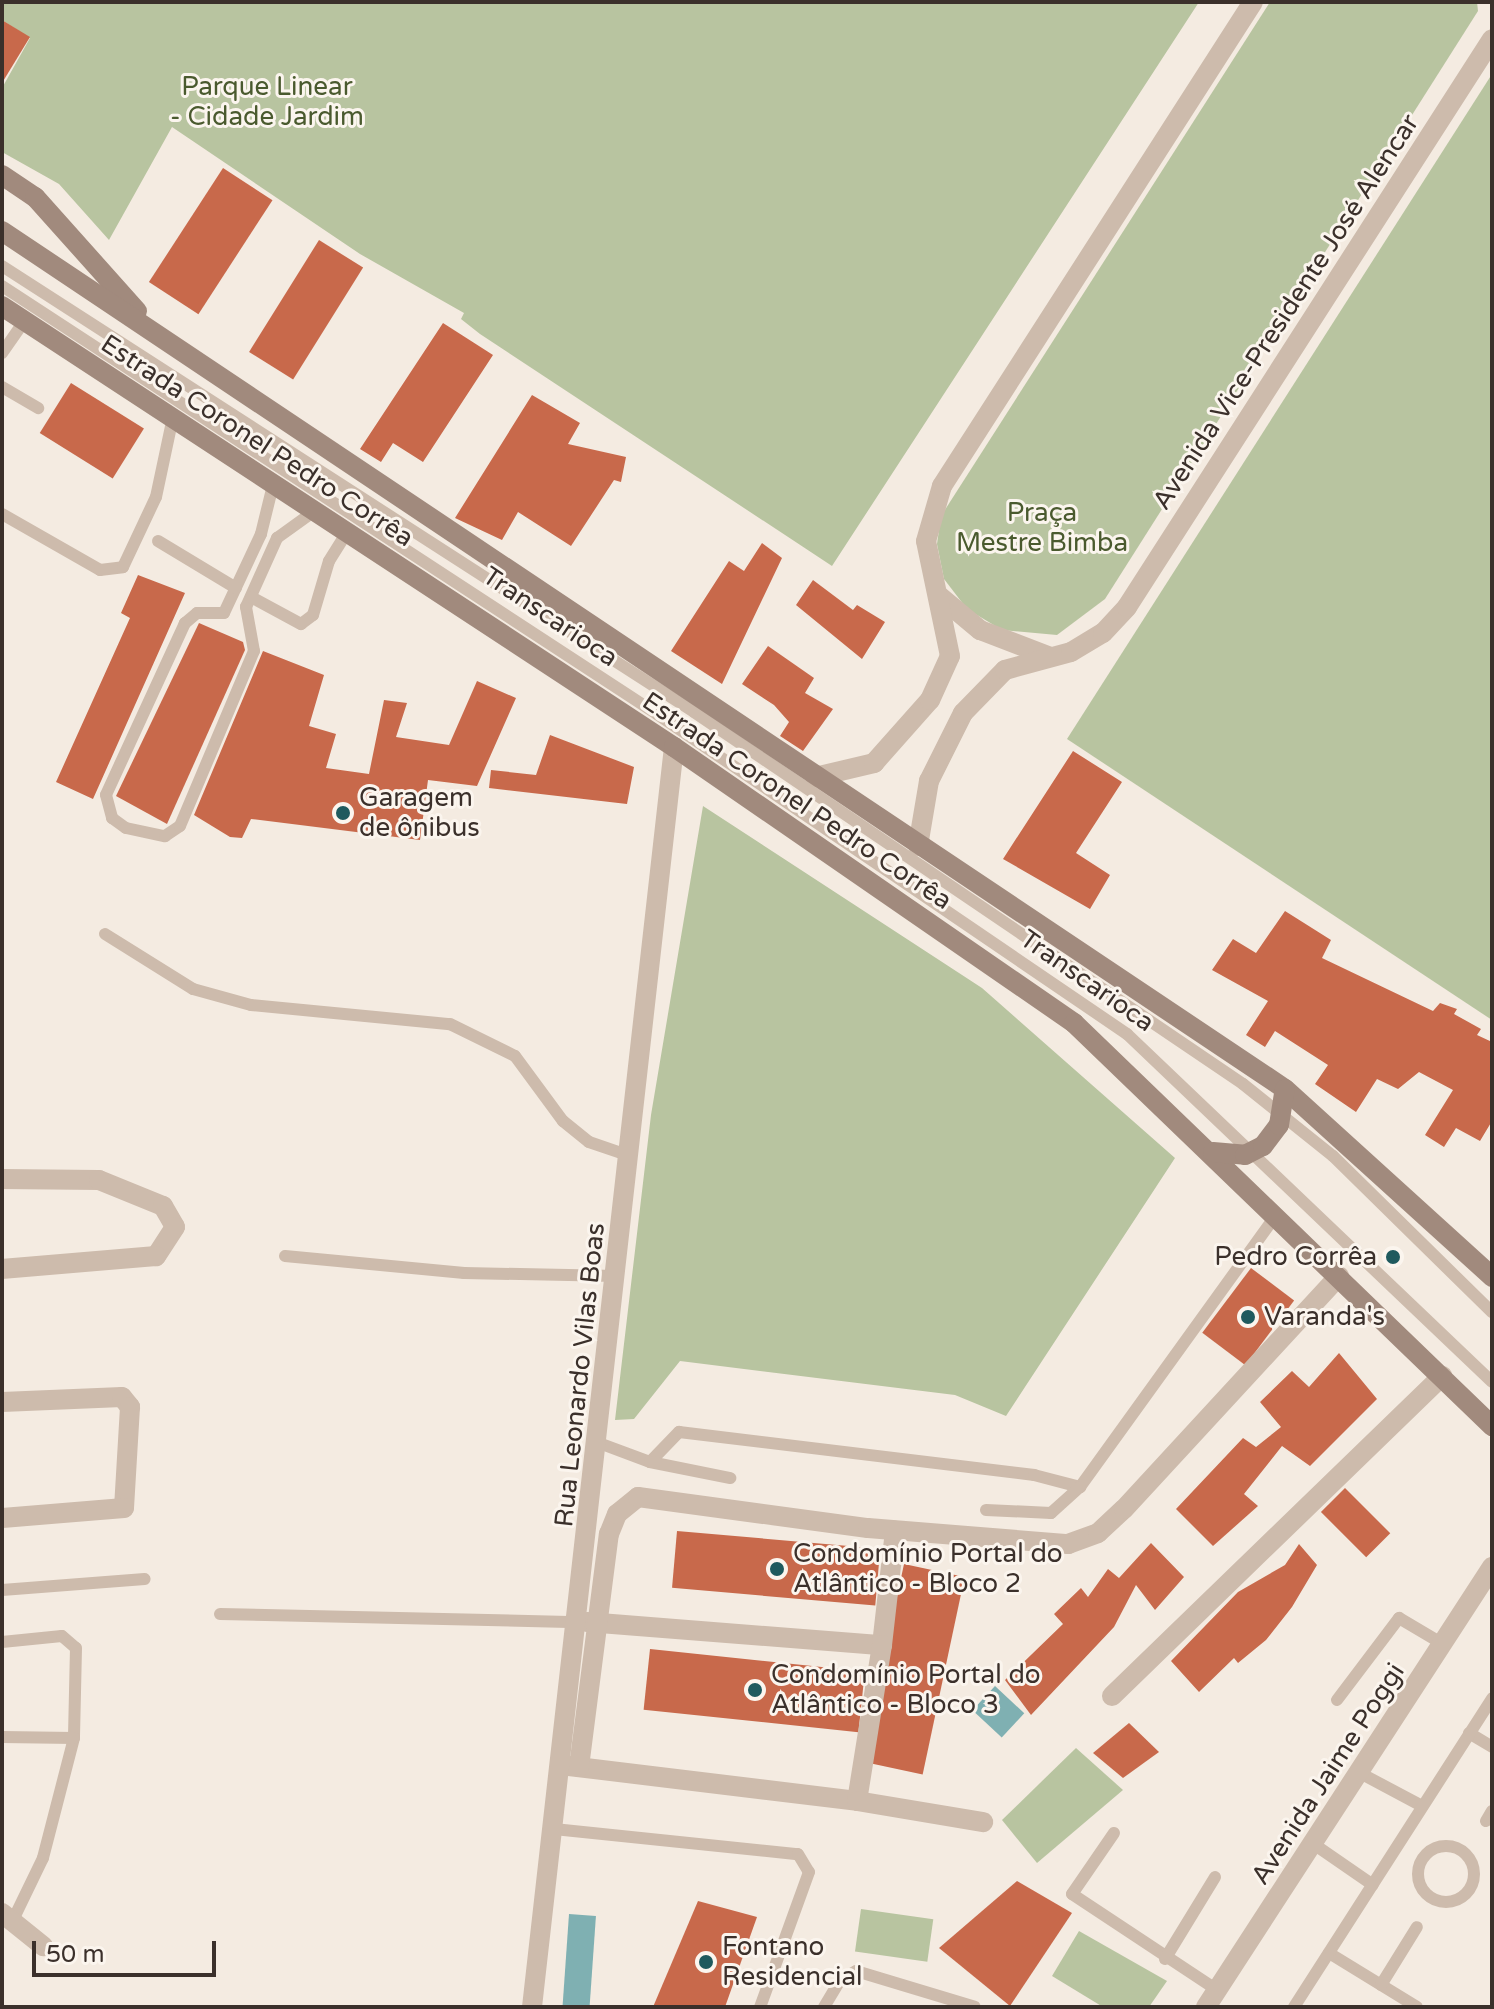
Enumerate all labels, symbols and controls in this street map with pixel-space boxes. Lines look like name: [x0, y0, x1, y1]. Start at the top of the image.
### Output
park label: Parque Linear - Cidade Jardim: [170, 71, 364, 132]
street label: Avenida Vice-Presidente José Alencar: [1146, 108, 1426, 516]
street label: Estrada Coronel Pedro Corrêa: [95, 328, 419, 554]
park label: Praça Mestre Bimba: [956, 497, 1128, 558]
street label: Transcarioca: [476, 560, 624, 674]
street label: Estrada Coronel Pedro Corrêa: [636, 686, 958, 916]
place label: Garagem de ônibus: [359, 782, 480, 844]
marker: Garagem de ônibus: [334, 804, 352, 822]
street label: Transcarioca: [1014, 923, 1160, 1039]
street label: Rua Leonardo Vilas Boas: [549, 1221, 611, 1529]
place label: Pedro Corrêa: [1214, 1241, 1377, 1273]
marker: Pedro Corrêa: [1384, 1248, 1402, 1266]
place label: Varanda's: [1264, 1301, 1385, 1333]
marker: Varanda's: [1239, 1308, 1257, 1326]
place label: Condomínio Portal do Atlântico - Bloco 2: [793, 1538, 1063, 1600]
marker: Condomínio Portal do Atlântico - Bloco 2: [768, 1560, 786, 1578]
street label: Avenida Jaime Poggi: [1245, 1657, 1411, 1891]
place label: Condomínio Portal do Atlântico - Bloco 3: [771, 1659, 1041, 1720]
marker: Condomínio Portal do Atlântico - Bloco 3: [746, 1681, 764, 1699]
scale bar: [36, 1925, 220, 1975]
place label: Fontano Residencial: [722, 1931, 863, 1992]
text: 50 m: [46, 1940, 104, 1969]
marker: Fontano Residencial: [697, 1953, 715, 1971]

